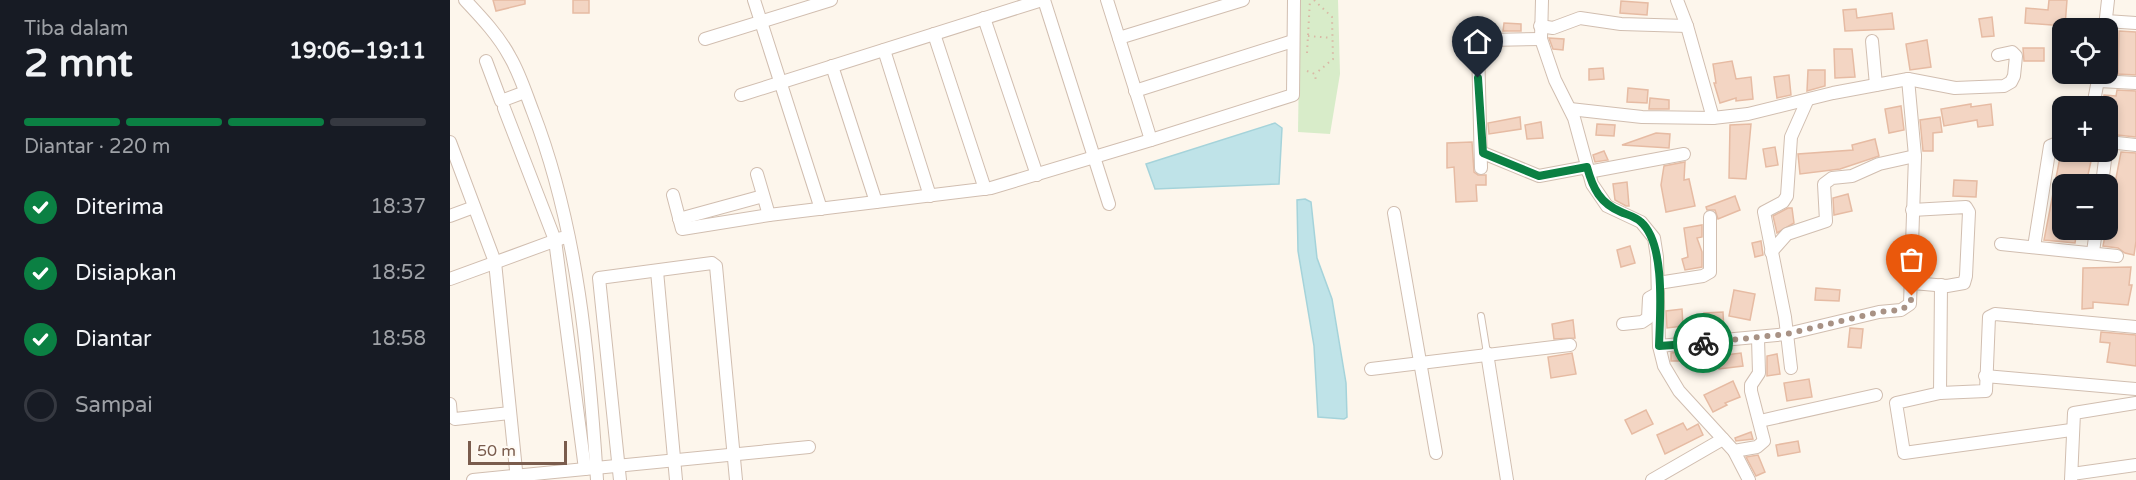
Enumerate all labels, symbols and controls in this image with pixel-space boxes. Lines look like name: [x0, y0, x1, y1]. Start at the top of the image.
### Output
pin: [1452, 16, 1503, 78]
text: Tiba dalam: [24, 17, 128, 41]
map controls: [2052, 18, 2118, 240]
button: locate: [2052, 18, 2118, 84]
icon: home: [1461, 25, 1494, 58]
text: 19:06–19:11: [289, 38, 426, 64]
text: 2 mnt: [24, 40, 133, 87]
button: +: [2052, 96, 2118, 162]
text: Diantar · 220 m: [24, 135, 170, 159]
button: −: [2052, 174, 2118, 240]
icon: check: [24, 191, 57, 224]
text: Diterima: [75, 194, 164, 220]
text: 18:37: [371, 195, 426, 219]
pin: [1886, 234, 1937, 296]
icon: bag: [1895, 243, 1928, 276]
icon: check: [24, 257, 57, 290]
text: Disiapkan: [75, 260, 177, 286]
text: 18:52: [371, 261, 426, 285]
courier: [1673, 313, 1733, 373]
icon: check: [24, 323, 57, 356]
text: Diantar: [75, 326, 151, 352]
text: 18:58: [371, 327, 426, 351]
icon: bike: [1687, 327, 1720, 360]
text: Sampai: [75, 392, 153, 418]
scale bar: [468, 438, 567, 466]
text: 50 m: [477, 441, 516, 461]

